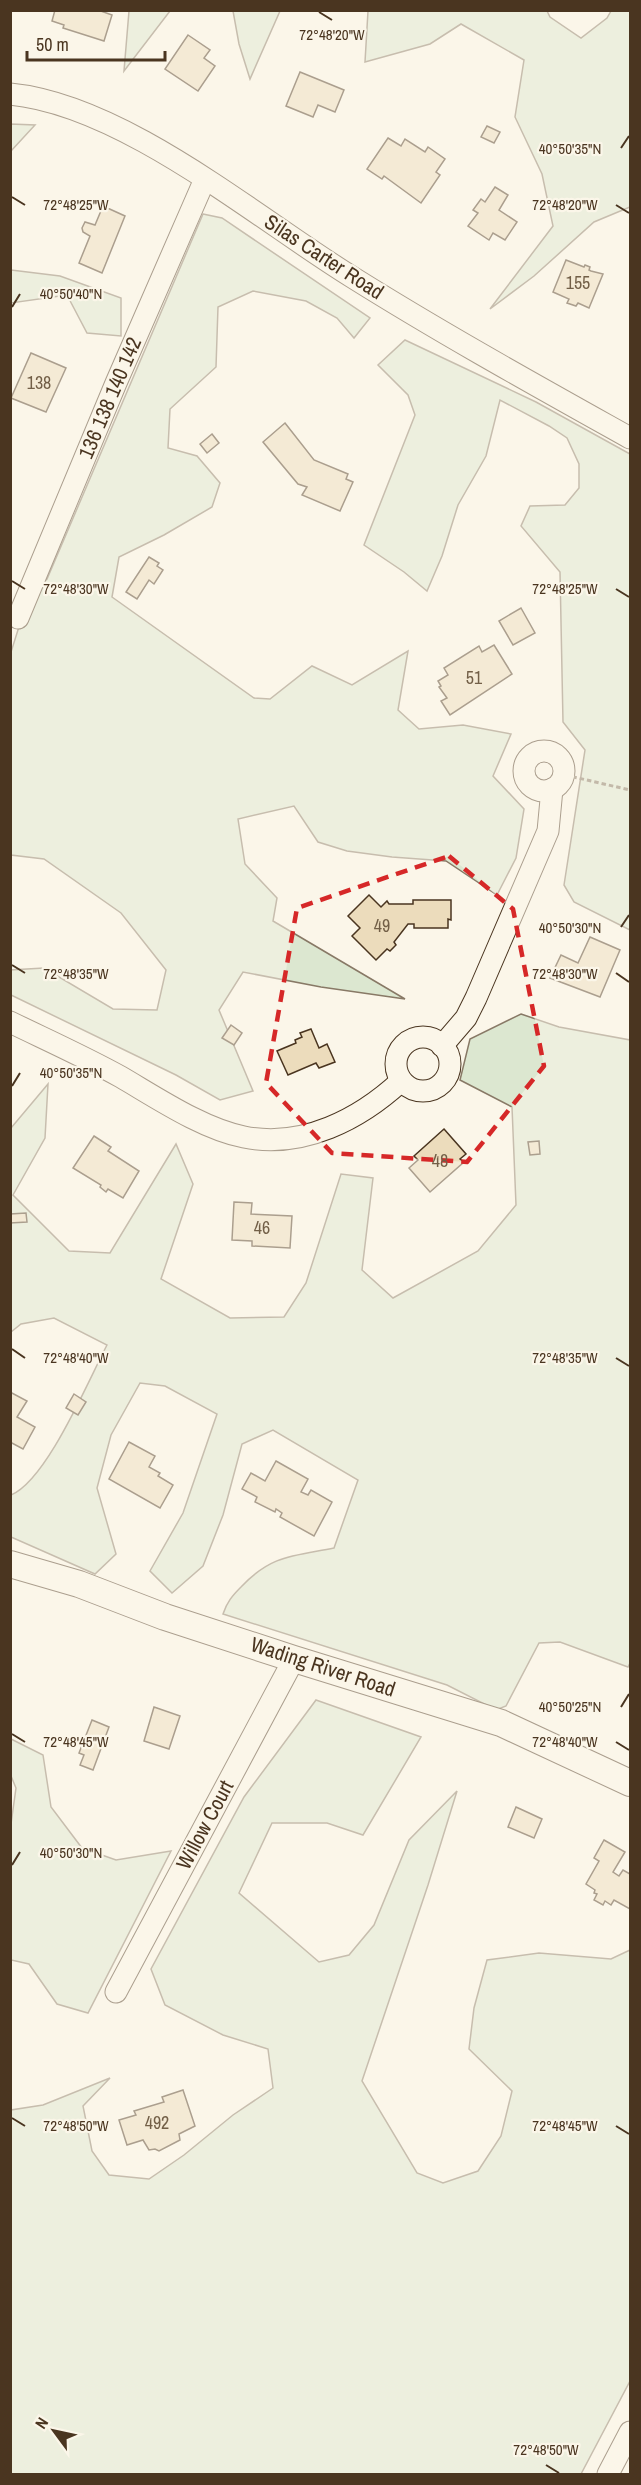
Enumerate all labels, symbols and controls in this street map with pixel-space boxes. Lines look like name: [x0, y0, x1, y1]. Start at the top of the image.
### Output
scale bar: [27, 24, 165, 62]
text: 72°48'20"W: [299, 24, 365, 45]
text: 50 m: [36, 32, 69, 57]
text: 40°50'35"N: [539, 138, 601, 159]
text: 72°48'25"W: [43, 194, 109, 215]
text: 72°48'20"W: [532, 194, 598, 215]
street label: Silas Carter Road: [259, 207, 390, 306]
house number: 155: [566, 270, 590, 295]
text: 40°50'40"N: [40, 283, 102, 304]
street label: 136 138 140 142: [71, 333, 148, 463]
house number: 138: [27, 370, 51, 395]
text: 72°48'30"W: [43, 578, 109, 599]
text: 72°48'25"W: [532, 578, 598, 599]
house number: 51: [466, 665, 483, 690]
house number: 49: [374, 913, 390, 938]
text: 40°50'30"N: [539, 917, 601, 938]
text: 72°48'35"W: [43, 963, 109, 984]
text: 72°48'30"W: [532, 963, 598, 984]
text: 40°50'35"N: [40, 1062, 102, 1083]
house number: 48: [432, 1148, 448, 1173]
house number: 46: [254, 1215, 270, 1240]
text: 72°48'40"W: [43, 1347, 109, 1368]
text: 72°48'35"W: [532, 1347, 598, 1368]
street label: Wading River Road: [247, 1629, 399, 1704]
text: 40°50'25"N: [539, 1696, 601, 1717]
text: 72°48'45"W: [43, 1731, 109, 1752]
text: 72°48'40"W: [532, 1731, 598, 1752]
street label: Willow Court: [169, 1775, 240, 1875]
text: 40°50'30"N: [40, 1842, 102, 1863]
house number: 492: [145, 2110, 169, 2135]
text: 72°48'50"W: [43, 2115, 109, 2136]
text: 72°48'45"W: [532, 2115, 598, 2136]
north arrow: [24, 2401, 84, 2461]
text: N: [30, 2413, 53, 2433]
text: 72°48'50"W: [513, 2439, 579, 2460]

